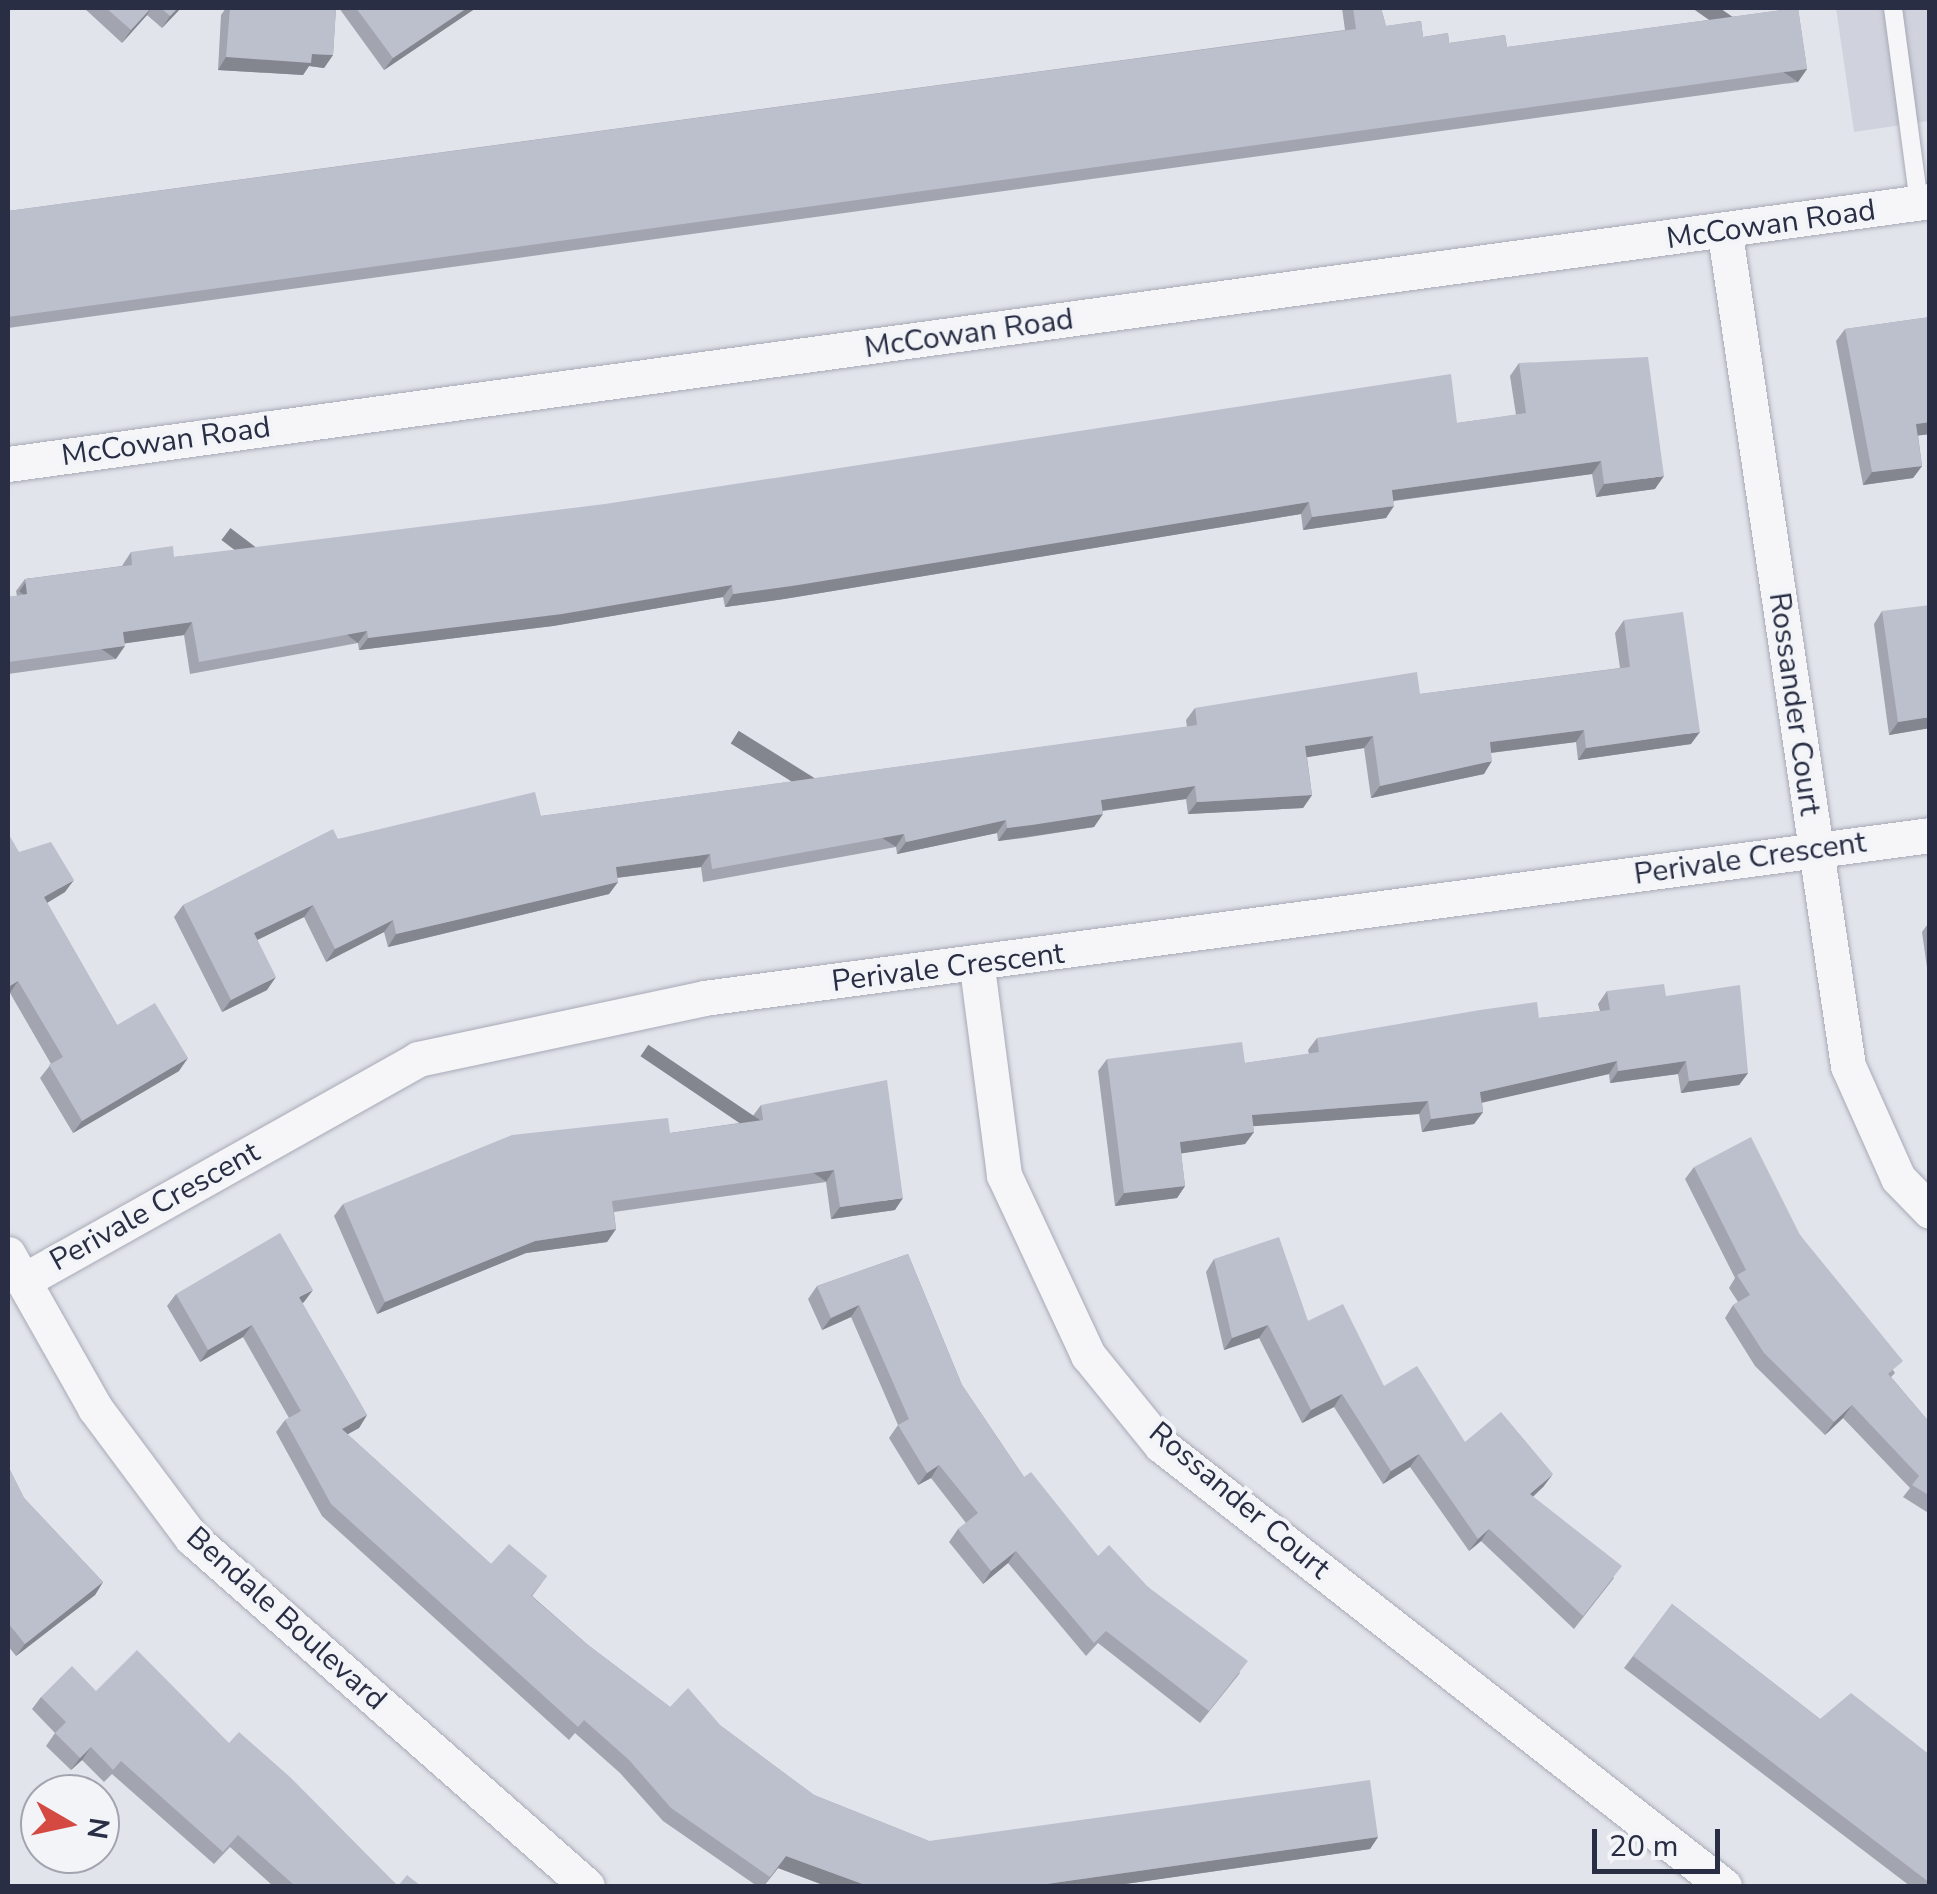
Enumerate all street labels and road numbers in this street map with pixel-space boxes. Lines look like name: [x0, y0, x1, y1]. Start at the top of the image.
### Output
street label: McCowan Road: [1664, 193, 1878, 257]
street label: McCowan Road: [862, 302, 1076, 366]
street label: McCowan Road: [59, 410, 273, 474]
street label: Rossander Court: [1761, 590, 1827, 818]
street label: Perivale Crescent: [1632, 825, 1868, 893]
street label: Perivale Crescent: [830, 936, 1066, 1000]
street label: Perivale Crescent: [44, 1135, 266, 1279]
street label: Rossander Court: [1141, 1415, 1337, 1587]
street label: Bendale Boulevard: [179, 1520, 393, 1718]

